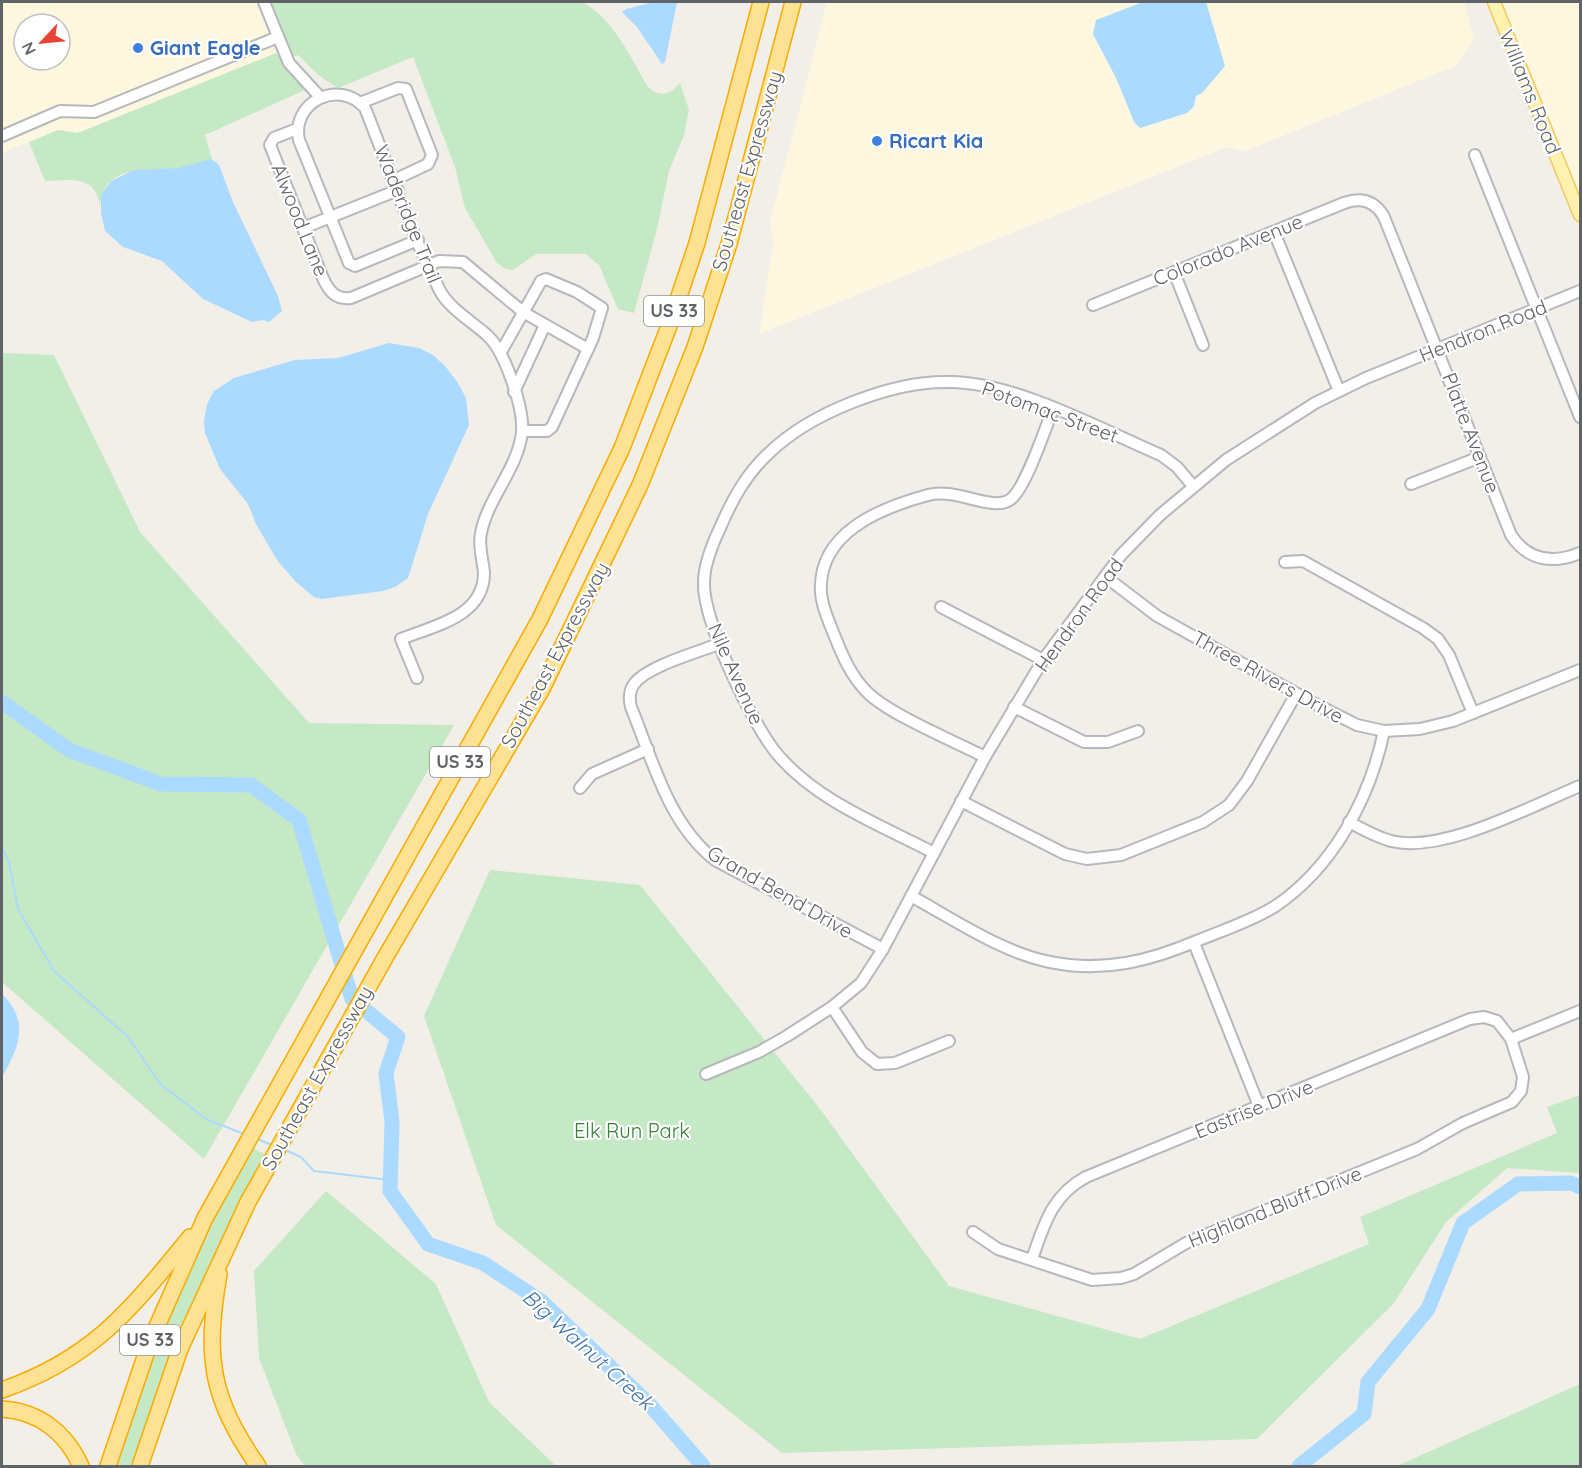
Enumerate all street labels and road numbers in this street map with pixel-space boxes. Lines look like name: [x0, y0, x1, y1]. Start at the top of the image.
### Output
street label: Williams Road: [1494, 26, 1567, 158]
street label: Southeast Expressway: [706, 68, 787, 274]
street label: Waderidge Trail: [369, 141, 448, 287]
street label: Alwood Lane: [266, 160, 334, 280]
street label: Colorado Avenue: [1149, 208, 1306, 291]
street label: Hendron Road: [1415, 294, 1550, 367]
road number: US 33: [644, 296, 704, 326]
street label: Platte Avenue: [1437, 369, 1506, 497]
street label: Potomac Street: [979, 375, 1122, 448]
street label: Hendron Road: [1029, 553, 1128, 677]
street label: Southeast Expressway: [495, 557, 614, 752]
street label: Nile Avenue: [703, 619, 770, 728]
street label: Three Rivers Drive: [1188, 625, 1348, 728]
road number: US 33: [430, 747, 490, 777]
street label: Grand Bend Drive: [703, 840, 858, 943]
street label: Southeast Expressway: [255, 981, 378, 1174]
street label: Eastrise Drive: [1191, 1073, 1317, 1144]
street label: Highland Bluff Drive: [1184, 1160, 1365, 1253]
road number: US 33: [120, 1325, 180, 1355]

